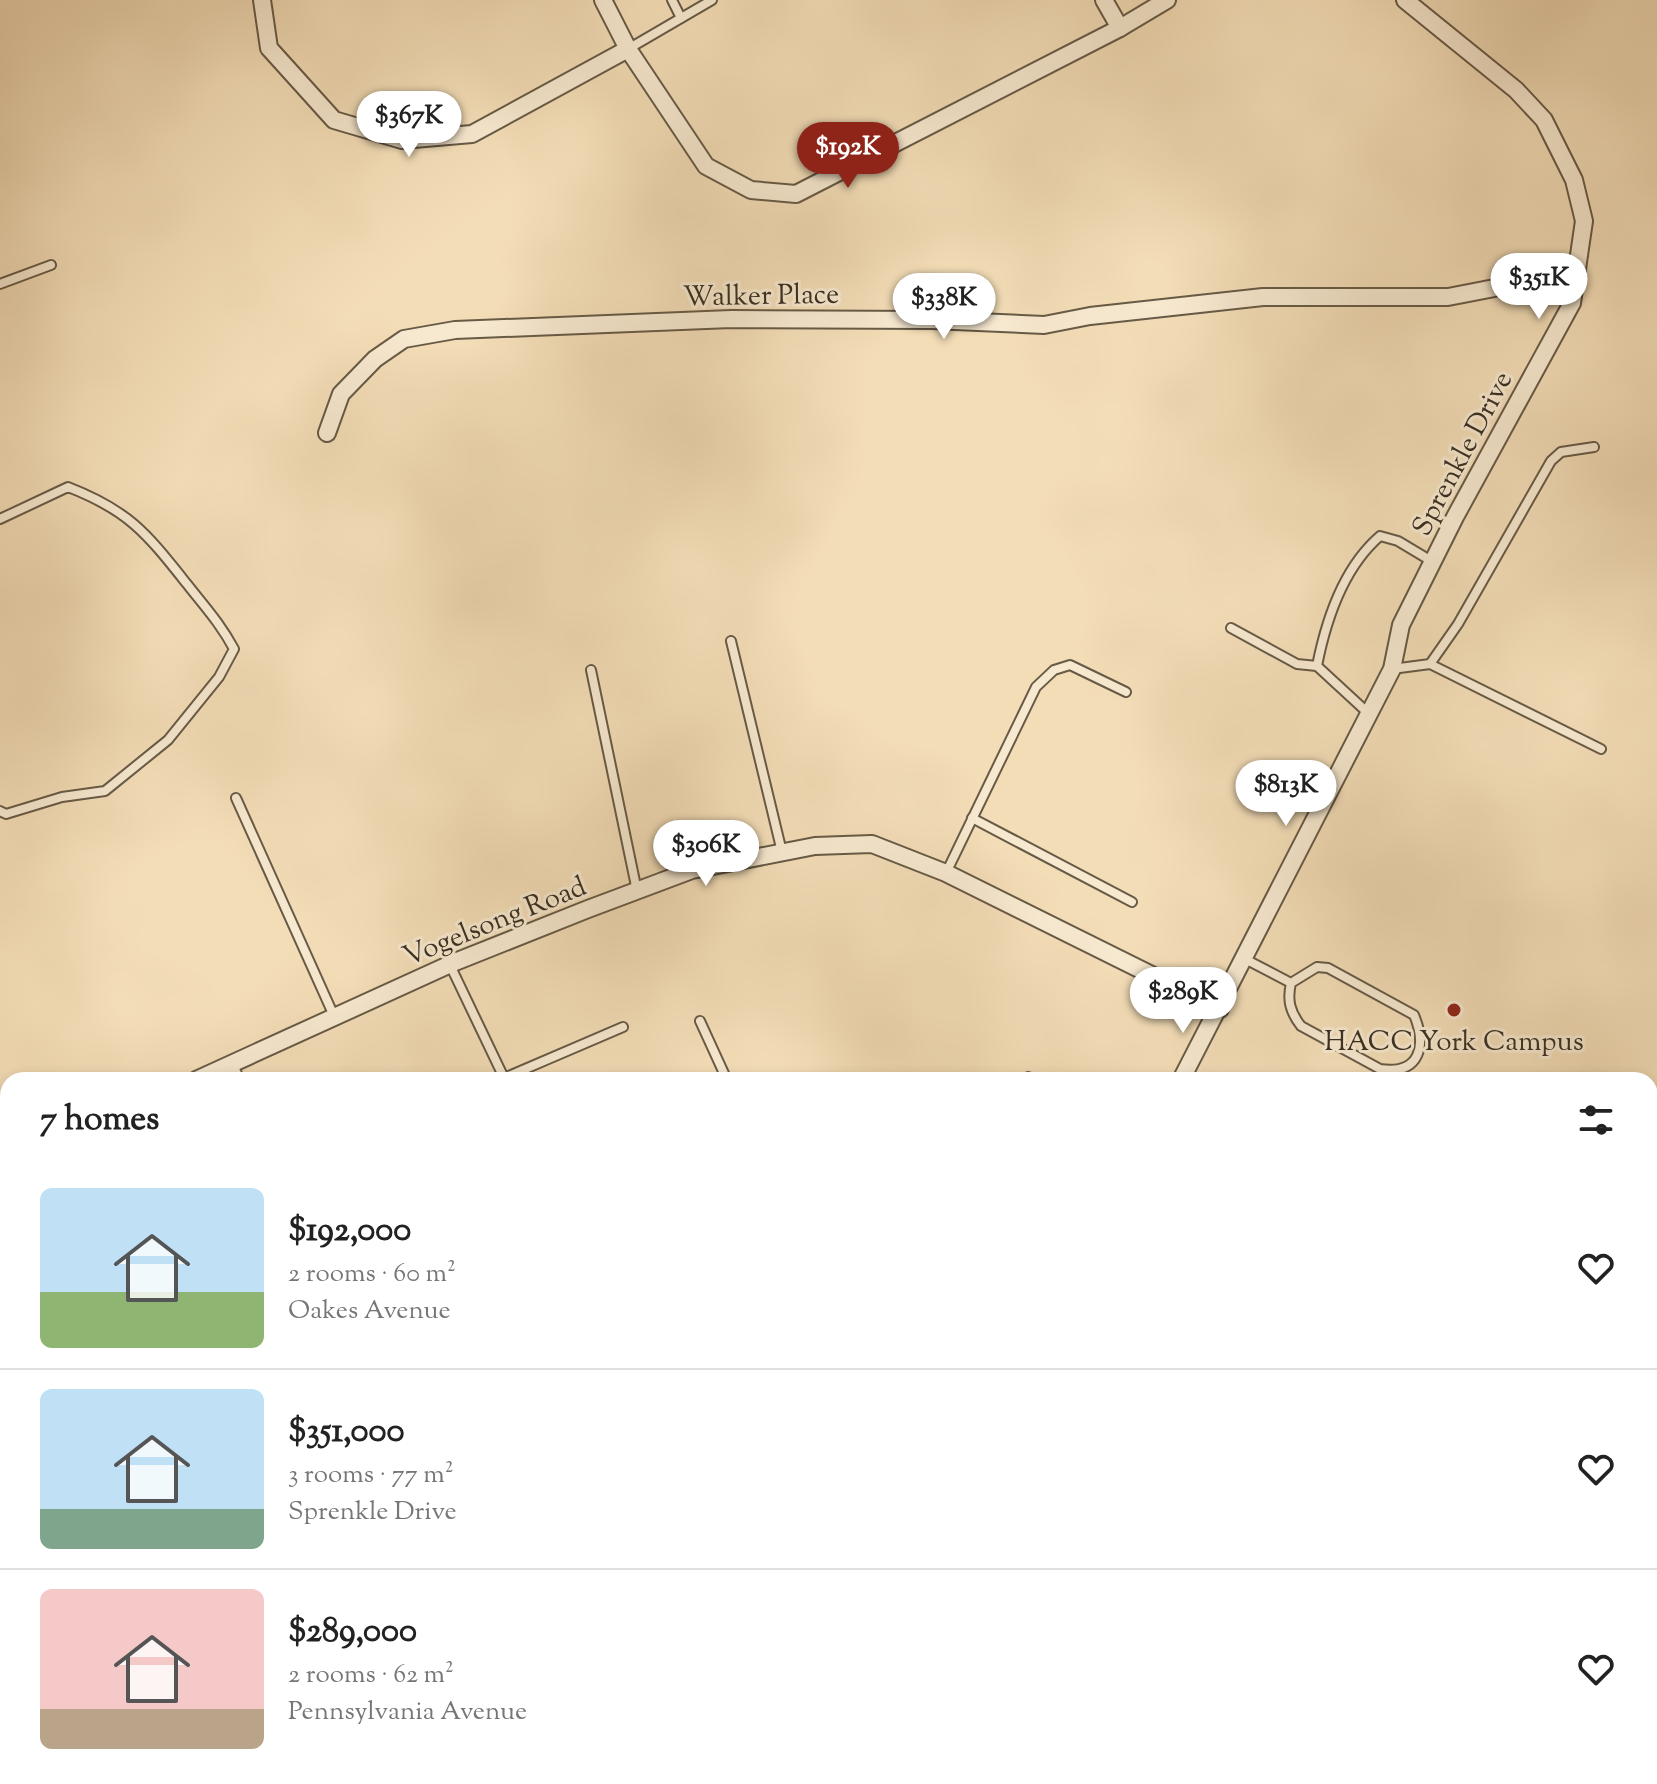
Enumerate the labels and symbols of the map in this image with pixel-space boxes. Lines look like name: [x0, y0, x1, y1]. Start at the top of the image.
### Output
pin: $367K: [353, 91, 465, 159]
pin: $192K: [792, 122, 904, 190]
pin: $351K: [1483, 253, 1595, 321]
pin: $338K: [888, 273, 1000, 341]
street label: Walker Place: [682, 276, 840, 318]
street label: Sprenkle Drive: [1403, 365, 1524, 544]
pin: $813K: [1230, 760, 1342, 828]
pin: $306K: [650, 820, 762, 888]
street label: Vogelsong Road: [397, 868, 593, 978]
pin: $289K: [1127, 967, 1239, 1035]
marker: HACC York Campus: [1445, 1001, 1463, 1019]
place label: HACC York Campus: [1324, 1023, 1584, 1063]

